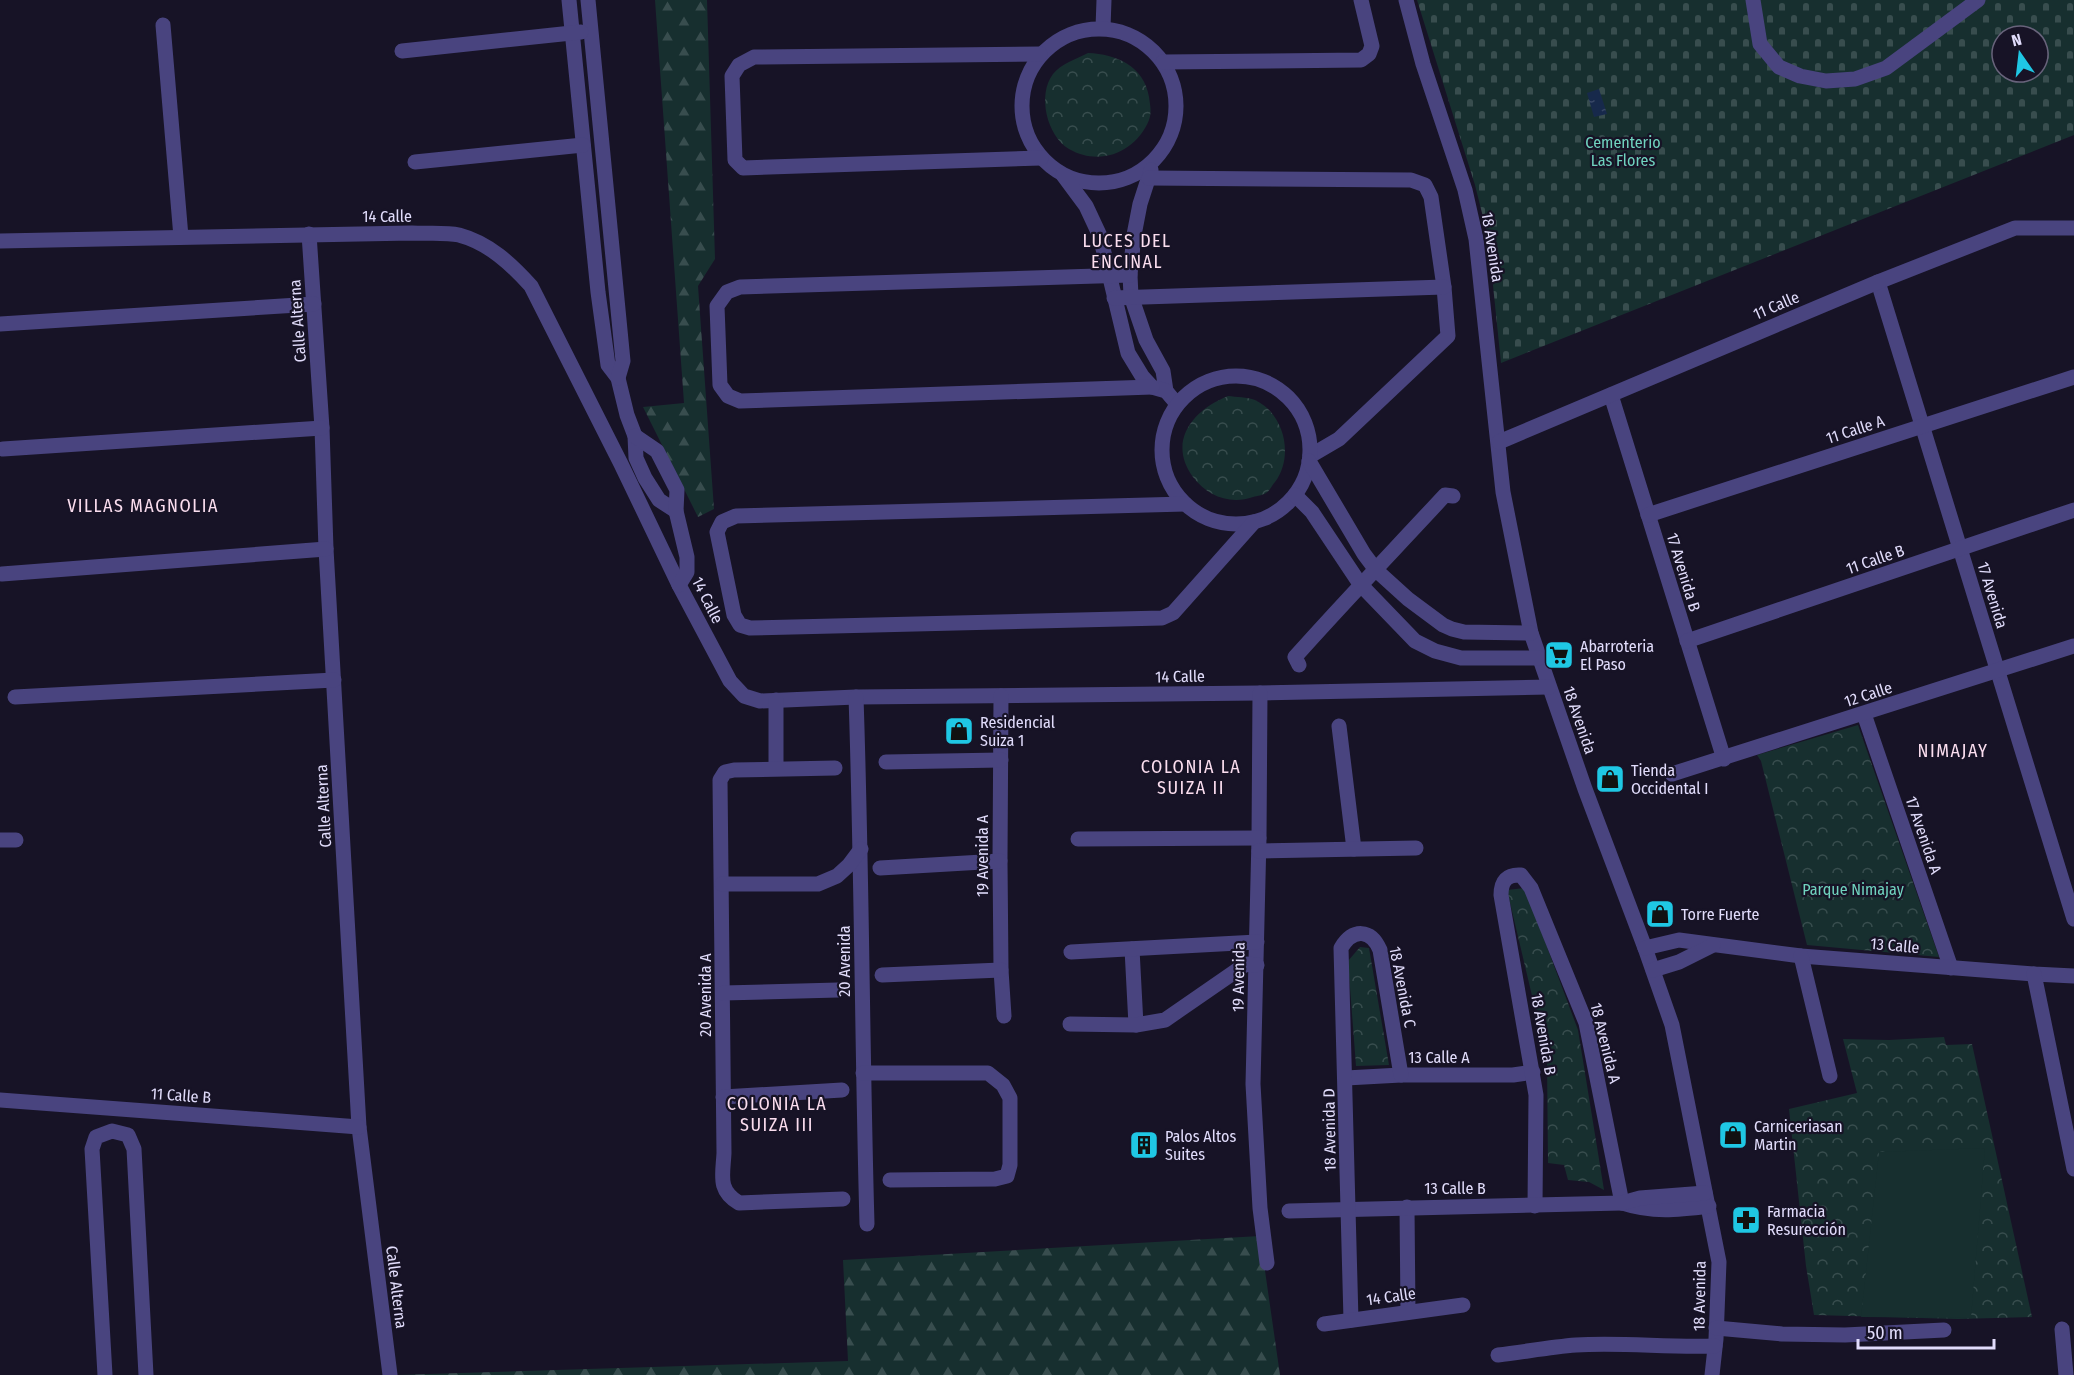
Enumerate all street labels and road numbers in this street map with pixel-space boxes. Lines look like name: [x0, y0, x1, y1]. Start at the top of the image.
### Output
street label: 14 Calle: [362, 207, 412, 226]
street label: 18 Avenida: [1478, 211, 1507, 283]
street label: Calle Alterna: [285, 279, 310, 363]
street label: 11 Calle: [1750, 287, 1802, 324]
street label: 11 Calle A: [1824, 411, 1887, 448]
street label: 17 Avenida B: [1663, 531, 1705, 614]
street label: 11 Calle B: [1843, 541, 1907, 578]
street label: 17 Avenida: [1973, 559, 2012, 631]
street label: 14 Calle: [688, 574, 727, 627]
street label: 14 Calle: [1155, 667, 1205, 686]
street label: 12 Calle: [1842, 678, 1894, 711]
street label: 18 Avenida: [1559, 684, 1600, 757]
street label: Calle Alterna: [312, 764, 335, 848]
street label: 17 Avenida A: [1901, 794, 1946, 877]
street label: 19 Avenida A: [973, 814, 992, 897]
street label: 20 Avenida: [835, 925, 854, 997]
street label: 13 Calle: [1870, 934, 1920, 957]
street label: 19 Avenida: [1228, 942, 1249, 1012]
street label: 18 Avenida C: [1385, 945, 1420, 1029]
street label: 20 Avenida A: [696, 953, 715, 1037]
street label: 18 Avenida B: [1527, 992, 1560, 1077]
street label: 18 Avenida A: [1586, 1001, 1625, 1086]
street label: 13 Calle A: [1408, 1048, 1470, 1067]
street label: 11 Calle B: [150, 1084, 212, 1107]
street label: 18 Avenida D: [1319, 1088, 1340, 1172]
street label: 13 Calle B: [1424, 1179, 1486, 1198]
street label: Calle Alterna: [382, 1245, 411, 1330]
street label: 18 Avenida: [1689, 1261, 1710, 1331]
street label: 14 Calle: [1365, 1284, 1417, 1309]

